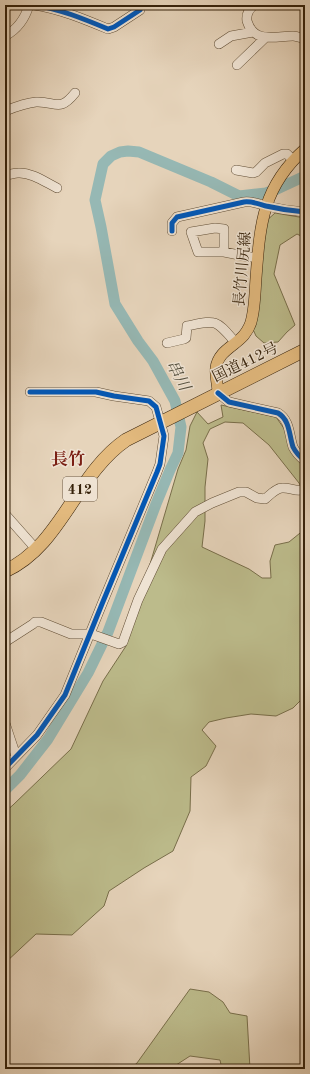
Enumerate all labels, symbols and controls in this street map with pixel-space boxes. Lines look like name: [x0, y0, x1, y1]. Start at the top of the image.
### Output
street label: 長竹川尻線: [231, 231, 254, 307]
street label: 国道412号: [210, 339, 281, 386]
water label: 串川: [163, 357, 195, 396]
district label: 長竹: [51, 450, 85, 469]
road number: 412: [63, 477, 97, 501]

